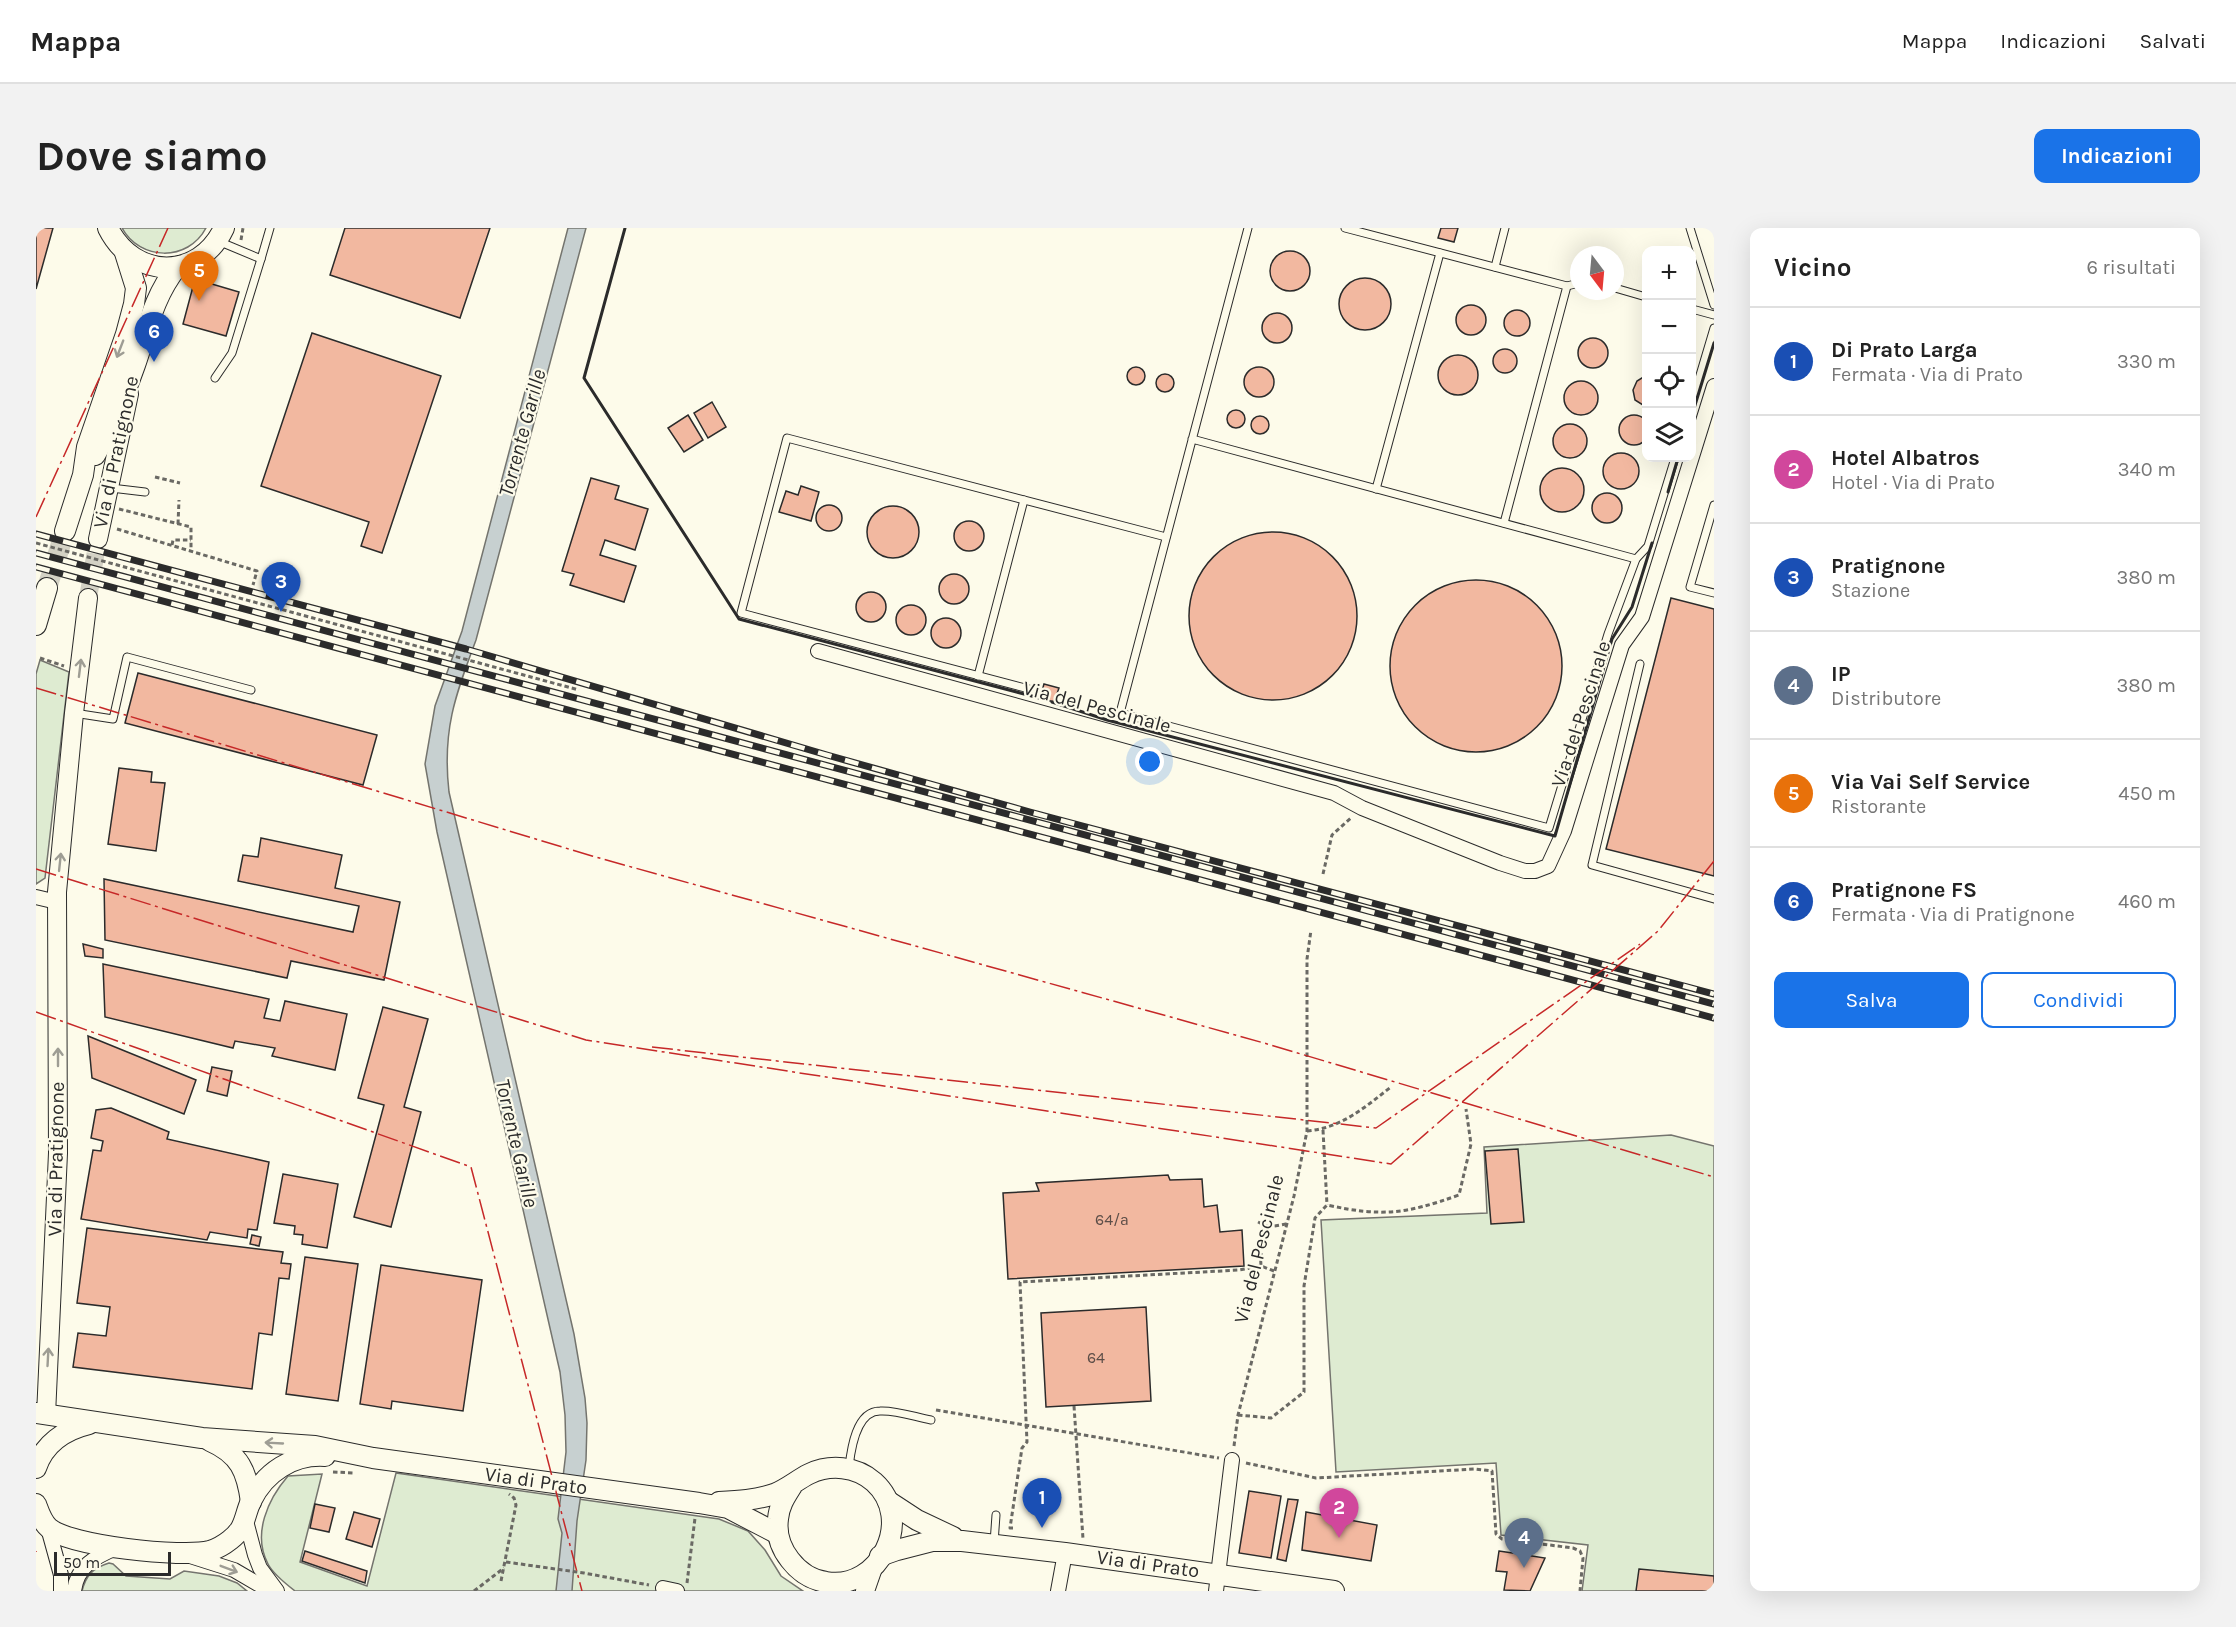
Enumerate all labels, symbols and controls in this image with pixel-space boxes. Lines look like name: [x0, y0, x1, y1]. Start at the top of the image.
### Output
text: Mappa: [30, 25, 121, 58]
text: Mappa: [1902, 29, 1967, 53]
text: Indicazioni: [2000, 29, 2107, 53]
text: Salvati: [2140, 29, 2206, 53]
button: Indicazioni: [2034, 129, 2200, 183]
text: Dove siamo: [36, 131, 267, 181]
north arrow: [1570, 246, 1624, 300]
map controls: [1642, 246, 1696, 462]
button: +: [1642, 246, 1696, 300]
pin: 5: [180, 251, 218, 301]
text: Vicino: [1774, 252, 1851, 283]
text: 6 risultati: [2086, 256, 2176, 279]
button: −: [1642, 300, 1696, 354]
pin: 6: [134, 312, 174, 362]
text: Di Prato Larga: [1831, 337, 1978, 363]
one-way arrow: [114, 339, 125, 358]
text: 1: [1790, 350, 1797, 373]
text: 330 m: [2117, 350, 2176, 373]
button: locate: [1642, 354, 1696, 408]
text: Fermata · Via di Prato: [1831, 363, 2023, 386]
water label: Torrente Garille: [493, 366, 551, 499]
street label: Via di Pratignone: [89, 374, 143, 530]
button: layers: [1642, 408, 1696, 462]
text: Hotel Albatros: [1831, 445, 1980, 471]
text: 2: [1787, 458, 1800, 481]
text: 340 m: [2118, 458, 2176, 481]
text: Hotel · Via di Prato: [1831, 471, 1995, 494]
text: Pratignone: [1831, 553, 1946, 579]
pin: 3: [262, 562, 300, 612]
text: 3: [1787, 566, 1800, 589]
text: 380 m: [2117, 566, 2176, 589]
text: Stazione: [1831, 579, 1910, 602]
street label: Via del Pescinale: [1546, 638, 1616, 790]
one-way arrow: [74, 659, 85, 678]
text: IP: [1831, 661, 1850, 687]
text: 4: [1788, 674, 1799, 697]
text: 380 m: [2117, 674, 2176, 697]
street label: Via del Pescinale: [1020, 676, 1174, 738]
text: Distributore: [1831, 687, 1941, 710]
your location: [1135, 747, 1164, 776]
text: Via Vai Self Service: [1831, 769, 2030, 795]
text: 5: [1788, 782, 1799, 805]
text: 450 m: [2118, 782, 2176, 805]
text: Ristorante: [1831, 795, 1926, 818]
one-way arrow: [55, 853, 66, 872]
text: Pratignone FS: [1831, 877, 1977, 903]
text: 6: [1787, 890, 1800, 913]
text: 460 m: [2118, 890, 2176, 913]
text: Fermata · Via di Pratignone: [1831, 903, 2075, 926]
button: Salva: [1774, 972, 1969, 1028]
button: Condividi: [1981, 972, 2176, 1028]
one-way arrow: [52, 1047, 64, 1067]
water label: Torrente Garille: [491, 1076, 543, 1210]
street label: Via di Pratignone: [43, 1081, 69, 1237]
street label: Via del Pescinale: [1229, 1172, 1289, 1326]
house number: 64/a: [1095, 1210, 1129, 1229]
one-way arrow: [43, 1347, 54, 1367]
house number: 64: [1087, 1348, 1105, 1367]
one-way arrow: [264, 1438, 284, 1449]
street label: Via di Prato: [483, 1462, 589, 1500]
pin: 1: [1022, 1478, 1062, 1528]
pin: 2: [1320, 1488, 1358, 1538]
pin: 4: [1504, 1518, 1544, 1568]
street label: Via di Prato: [1095, 1545, 1201, 1583]
scale bar: [54, 1549, 171, 1576]
text: 50 m: [63, 1553, 100, 1572]
one-way arrow: [220, 1564, 238, 1575]

